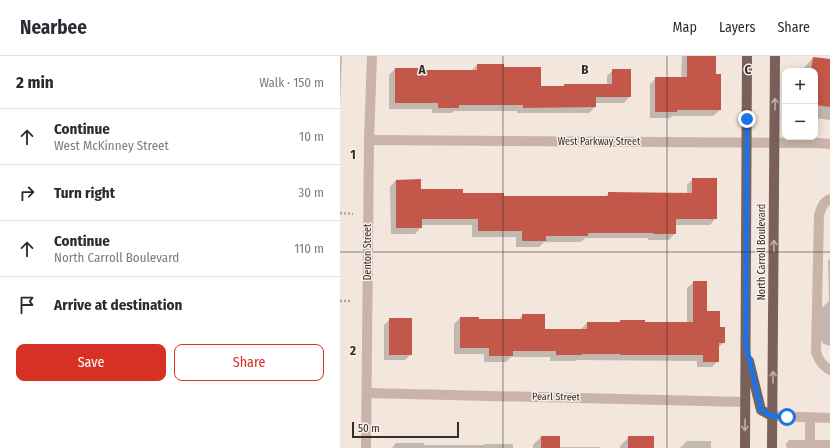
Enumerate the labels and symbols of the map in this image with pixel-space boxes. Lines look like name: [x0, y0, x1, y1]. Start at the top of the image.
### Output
text: A: [417, 62, 426, 77]
text: B: [581, 62, 589, 77]
text: C: [745, 62, 752, 77]
one-way arrow: [771, 98, 779, 111]
route end: [738, 110, 756, 128]
street label: West Parkway Street: [558, 136, 641, 148]
text: 1: [350, 147, 356, 162]
street label: North Carroll Boulevard: [756, 204, 768, 300]
street label: Denton Street: [362, 223, 374, 280]
one-way arrow: [770, 240, 778, 253]
text: 2: [349, 343, 356, 358]
one-way arrow: [769, 371, 777, 384]
street label: Pearl Street: [532, 391, 581, 403]
route start: [778, 408, 796, 426]
one-way arrow: [741, 418, 749, 431]
scale bar: [352, 420, 459, 439]

